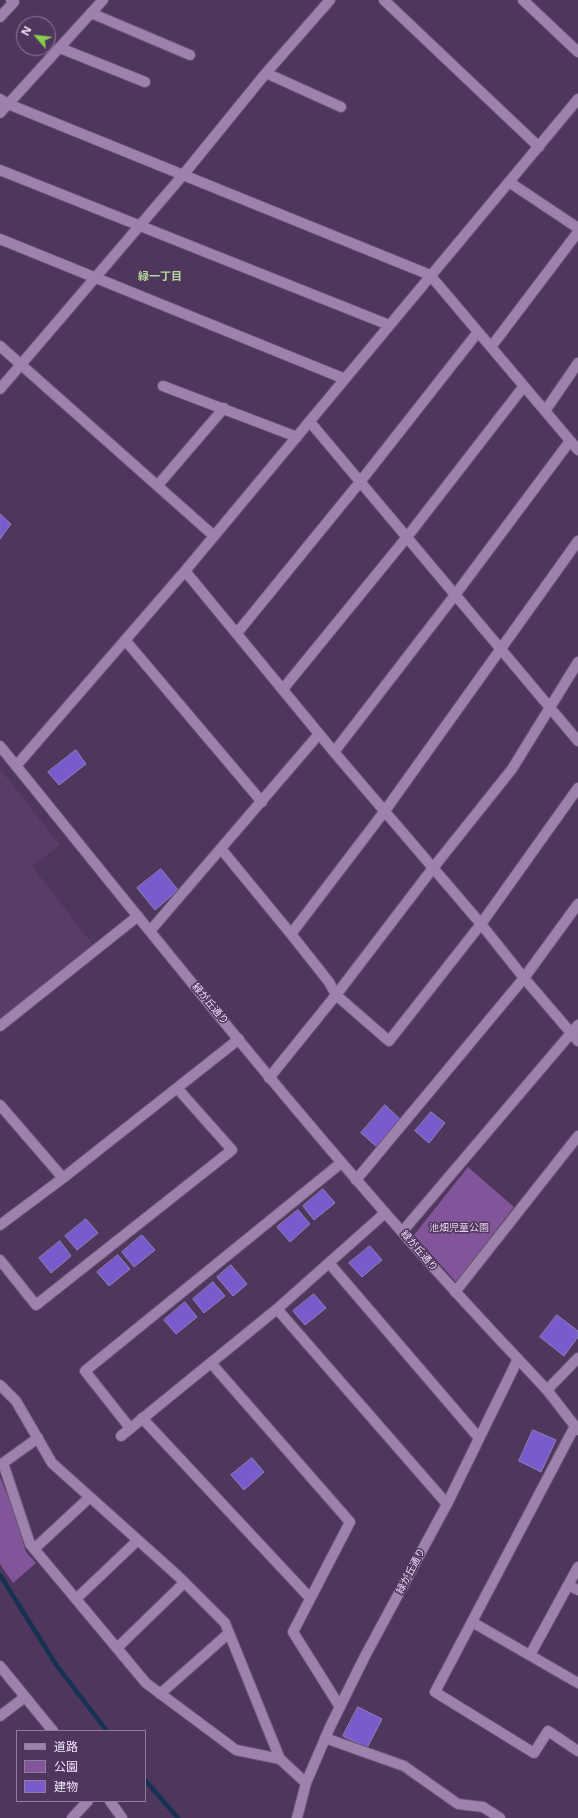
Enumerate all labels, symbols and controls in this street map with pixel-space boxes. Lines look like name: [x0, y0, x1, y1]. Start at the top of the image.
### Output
north arrow: [16, 16, 56, 56]
text: N: [17, 23, 35, 38]
district label: 緑一丁目: [138, 270, 182, 284]
street label: 緑が丘通り: [189, 981, 231, 1027]
park label: 池畑児童公園: [429, 1222, 489, 1234]
street label: 緑が丘通り: [398, 1228, 440, 1274]
street label: 緑が丘通り: [394, 1546, 428, 1596]
legend: [16, 1730, 146, 1802]
text: 道路: [54, 1738, 78, 1755]
text: 公園: [54, 1758, 78, 1775]
text: 建物: [54, 1778, 78, 1795]

